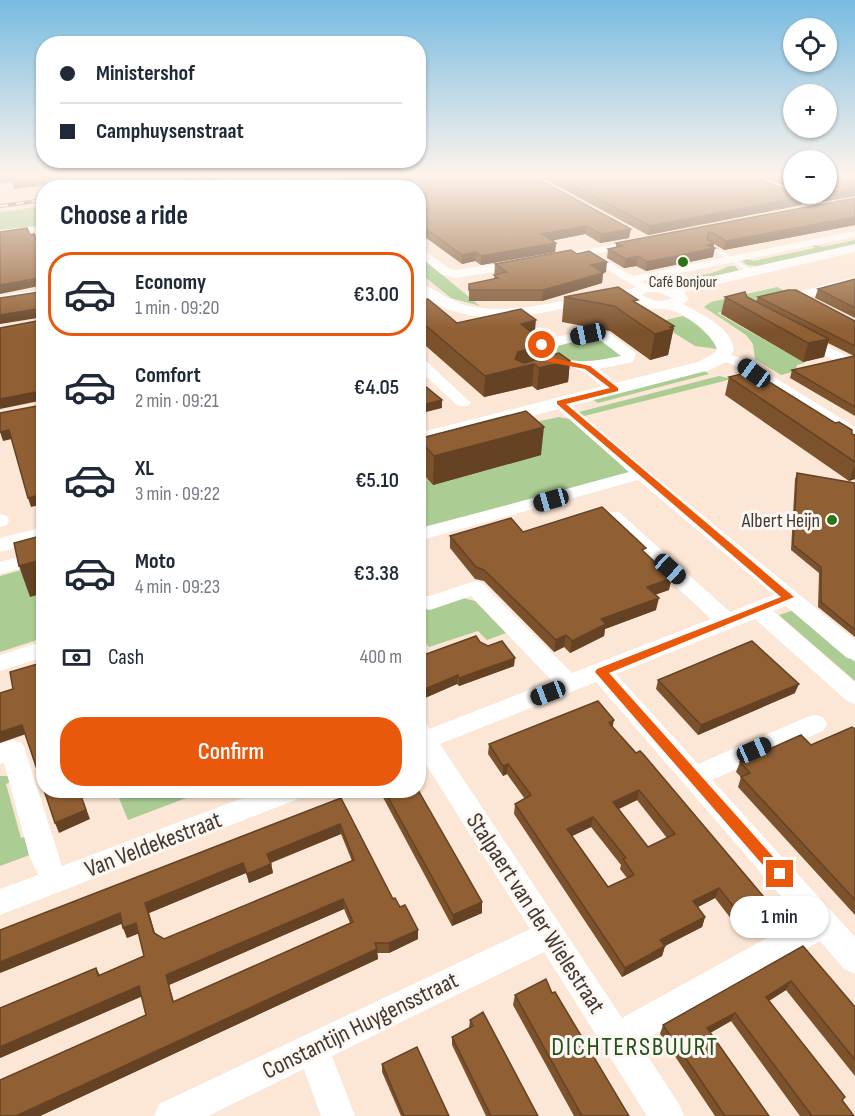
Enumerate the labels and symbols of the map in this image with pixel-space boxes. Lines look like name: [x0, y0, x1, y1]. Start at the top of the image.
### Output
marker: Café Bonjour: [676, 255, 690, 269]
place label: Café Bonjour: [649, 273, 718, 292]
car: [569, 321, 607, 347]
route start: [528, 331, 555, 358]
car: [734, 355, 774, 391]
car: [531, 486, 571, 514]
place label: Albert Heijn: [741, 509, 820, 533]
marker: Albert Heijn: [825, 513, 839, 527]
car: [651, 550, 689, 588]
car: [528, 678, 568, 708]
car: [734, 734, 774, 766]
street label: Van Veldekestraat: [81, 805, 226, 884]
street label: Stalpaert van der Wielestraat: [460, 808, 611, 1019]
route end: [766, 860, 793, 887]
callout: 1 min: [730, 895, 830, 937]
street label: Constantijn Huygensstraat: [258, 965, 463, 1085]
district label: DICHTERSBUURT: [551, 1032, 719, 1063]

